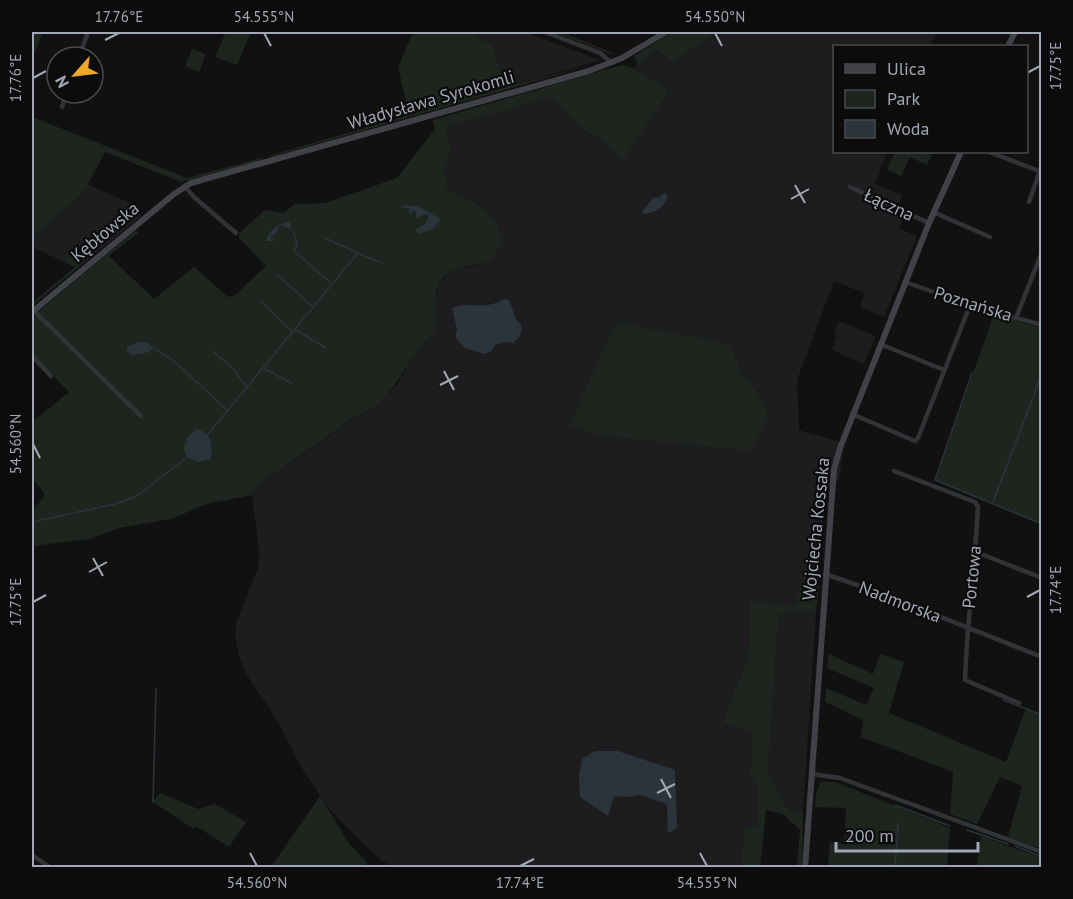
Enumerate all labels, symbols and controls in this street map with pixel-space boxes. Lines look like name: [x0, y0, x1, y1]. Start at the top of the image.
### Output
text: 17.76°E: [95, 7, 143, 26]
text: 54.555°N: [234, 7, 294, 26]
text: 54.550°N: [685, 7, 745, 26]
text: 17.75°E: [1046, 42, 1065, 90]
north arrow: [45, 45, 105, 105]
legend: [833, 45, 1028, 153]
text: 17.76°E: [6, 54, 25, 102]
text: Ulica: [887, 57, 926, 80]
street label: Władysława Syrokomli: [345, 65, 517, 134]
text: N: [50, 73, 73, 91]
text: Park: [887, 87, 920, 110]
text: Woda: [887, 117, 929, 140]
street label: Łączna: [861, 183, 918, 226]
street label: Kębłowska: [66, 196, 143, 267]
street label: Poznańska: [931, 281, 1015, 326]
text: 54.560°N: [6, 414, 25, 474]
street label: Wojciecha Kossaka: [797, 456, 834, 602]
street label: Portowa: [957, 544, 986, 610]
text: 17.74°E: [1046, 566, 1065, 614]
street label: Nadmorska: [856, 575, 945, 628]
text: 17.75°E: [6, 578, 25, 626]
scale bar: [836, 815, 978, 853]
text: 200 m: [845, 824, 894, 847]
text: 54.560°N: [227, 873, 287, 892]
text: 17.74°E: [496, 873, 544, 892]
text: 54.555°N: [677, 873, 737, 892]

